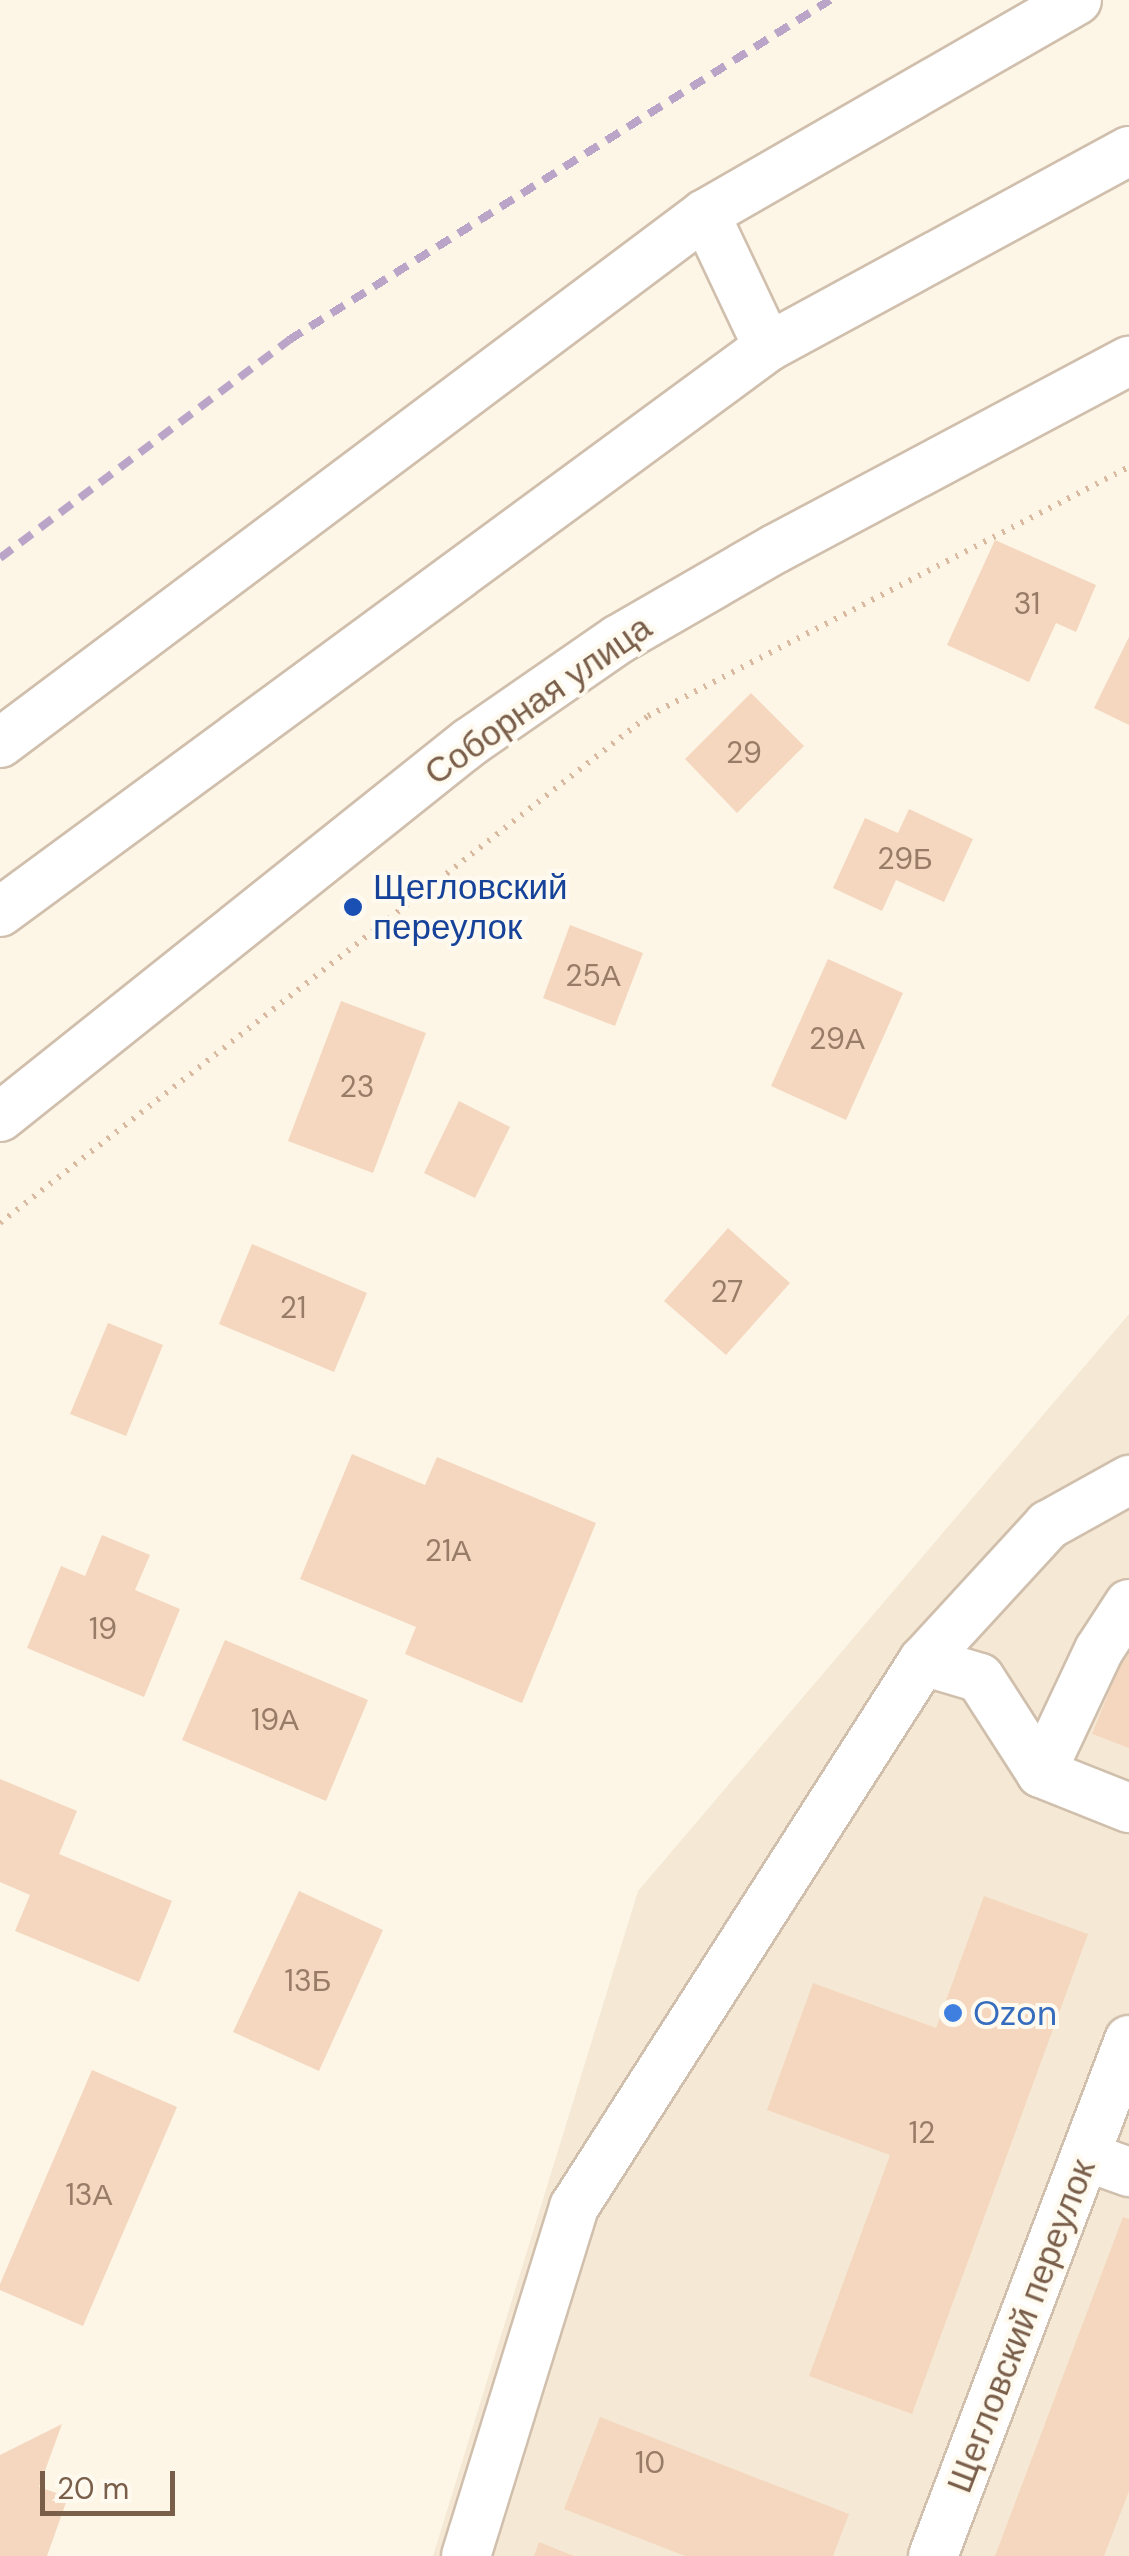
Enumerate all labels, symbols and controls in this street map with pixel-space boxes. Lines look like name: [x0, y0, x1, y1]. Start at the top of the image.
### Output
house number: 31: [1014, 586, 1040, 622]
street label: Соборная улица: [417, 606, 659, 794]
house number: 29: [726, 735, 762, 771]
house number: 29Б: [877, 841, 933, 877]
place label: Щегловский переулок: [373, 866, 568, 948]
marker: Щегловский переулок: [342, 896, 364, 918]
house number: 25А: [565, 958, 621, 994]
house number: 29А: [809, 1021, 865, 1057]
house number: 23: [339, 1069, 375, 1105]
house number: 27: [711, 1274, 743, 1310]
house number: 21: [280, 1290, 306, 1326]
house number: 21А: [425, 1533, 471, 1569]
house number: 19: [89, 1611, 117, 1647]
house number: 19А: [251, 1702, 299, 1738]
house number: 13Б: [285, 1963, 331, 1999]
place label: Ozon: [973, 1992, 1057, 2034]
marker: Ozon: [942, 2002, 964, 2024]
house number: 12: [909, 2115, 935, 2151]
street label: Щегловский переулок: [938, 2154, 1104, 2498]
house number: 13А: [65, 2177, 113, 2213]
house number: 10: [635, 2445, 665, 2481]
scale bar: [45, 2451, 180, 2513]
text: 20 m: [57, 2469, 129, 2508]

